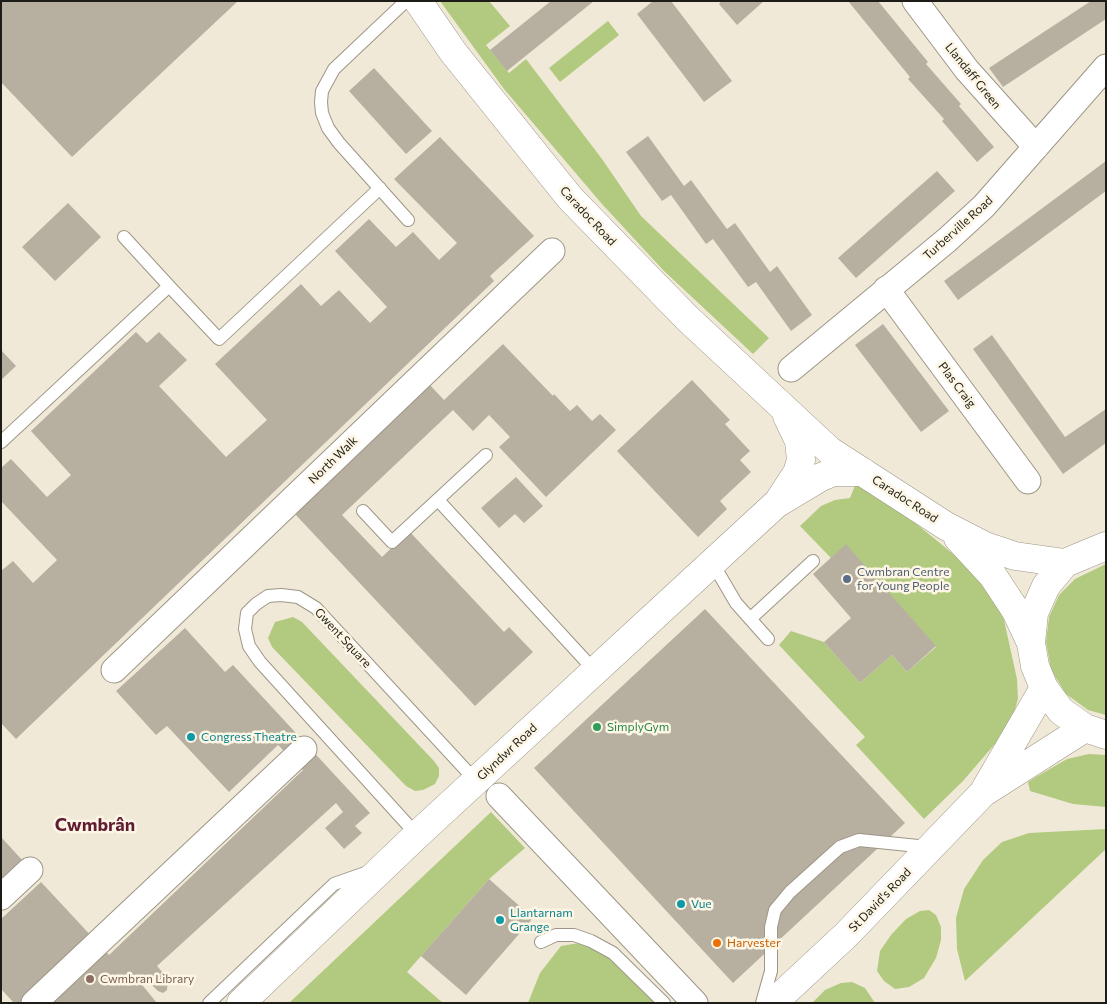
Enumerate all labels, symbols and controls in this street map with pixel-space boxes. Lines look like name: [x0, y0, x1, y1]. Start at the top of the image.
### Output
street label: Llandaff Green: [942, 40, 1004, 112]
street label: Caradoc Road: [557, 183, 619, 249]
street label: Turberville Road: [920, 193, 996, 263]
street label: Plas Craig: [935, 359, 979, 411]
street label: North Walk: [306, 433, 360, 487]
street label: Caradoc Road: [869, 472, 941, 526]
place label: Cwmbran Centre for Young People: [857, 565, 950, 593]
marker: Cwmbran Centre for Young People: [841, 573, 853, 585]
street label: Gwent Square: [312, 605, 374, 671]
place label: SimplyGym: [607, 720, 669, 734]
street label: Glyndwr Road: [474, 721, 540, 783]
marker: SimplyGym: [591, 721, 603, 733]
place label: Congress Theatre: [201, 730, 297, 744]
marker: Congress Theatre: [185, 731, 197, 743]
district label: Cwmbrân: [55, 814, 135, 836]
street label: St David's Road: [846, 865, 914, 935]
place label: Vue: [691, 897, 712, 911]
marker: Vue: [675, 898, 687, 910]
place label: Llantarnam Grange: [510, 906, 573, 934]
marker: Llantarnam Grange: [494, 914, 506, 926]
place label: Harvester: [727, 936, 781, 950]
marker: Harvester: [711, 937, 723, 949]
place label: Cwmbran Library: [100, 972, 194, 986]
marker: Cwmbran Library: [84, 973, 96, 985]

